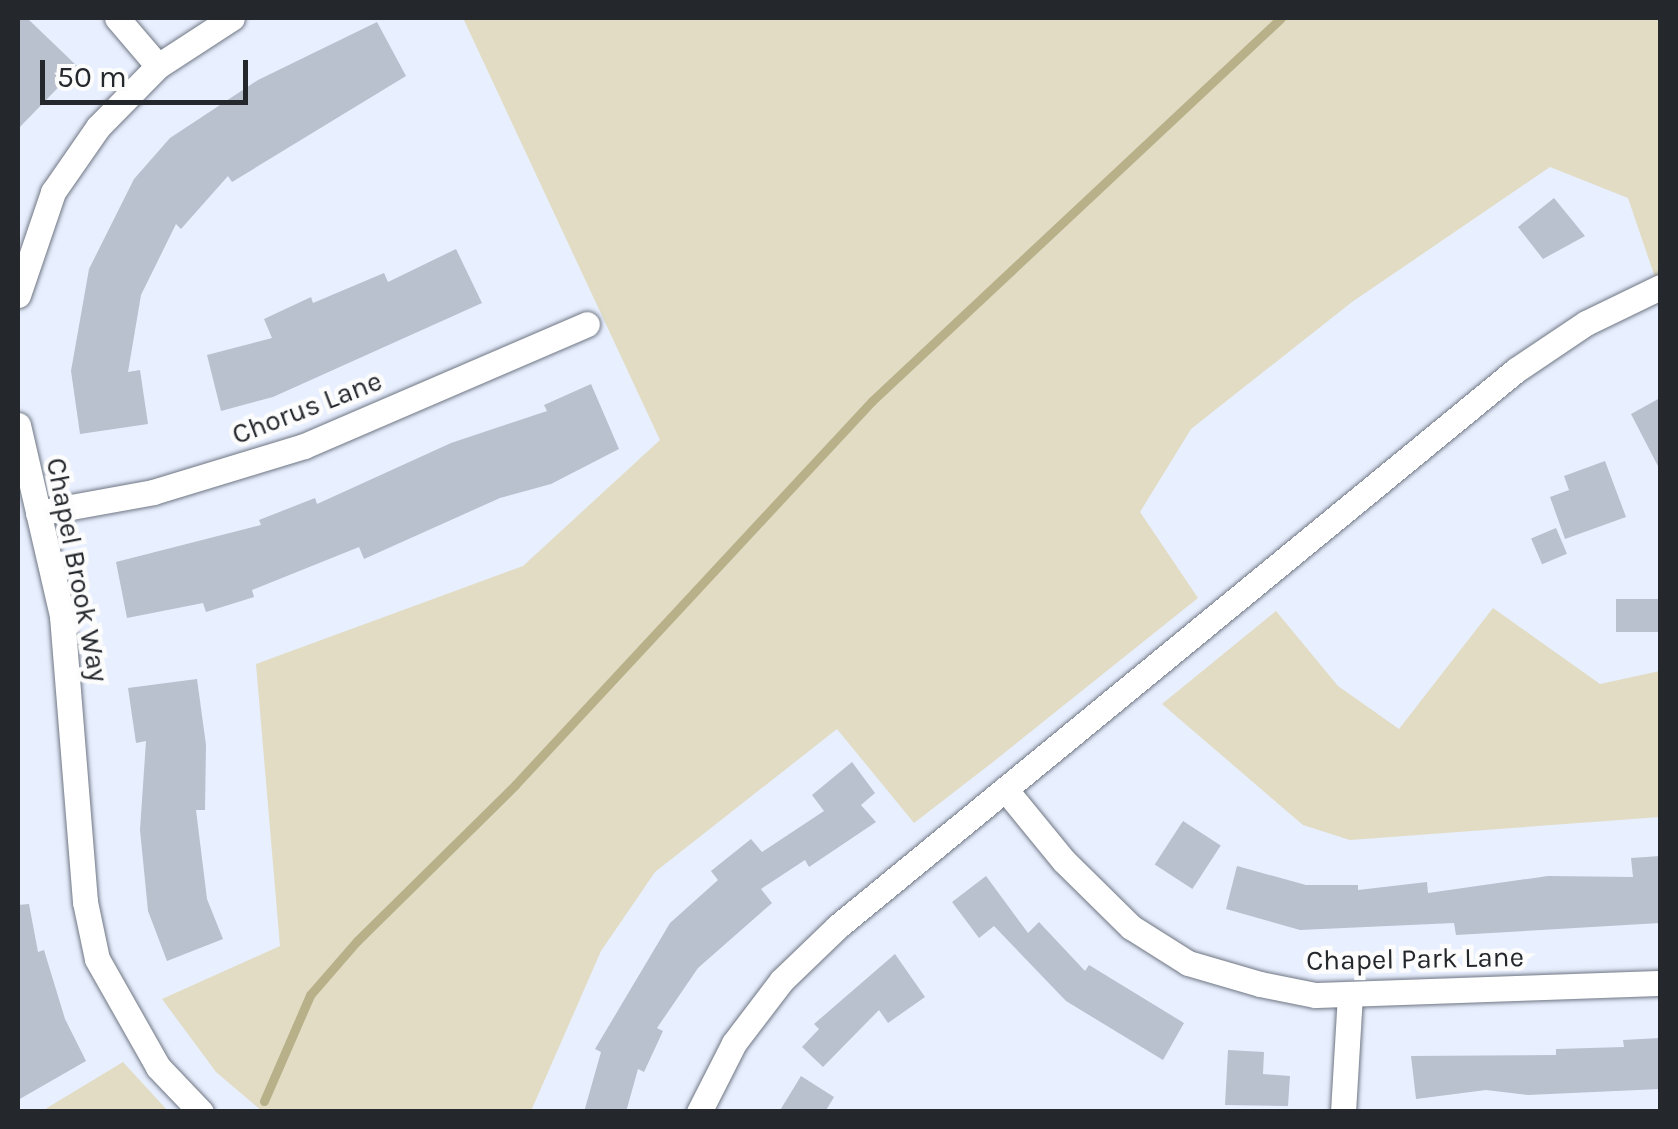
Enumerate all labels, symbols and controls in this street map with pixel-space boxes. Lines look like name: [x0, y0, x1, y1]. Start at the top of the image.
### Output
scale bar: [45, 40, 252, 102]
text: 50 m: [57, 59, 127, 95]
street label: Chorus Lane: [227, 364, 387, 452]
street label: Chapel Brook Way: [39, 455, 115, 685]
street label: Chapel Park Lane: [1306, 940, 1524, 978]

